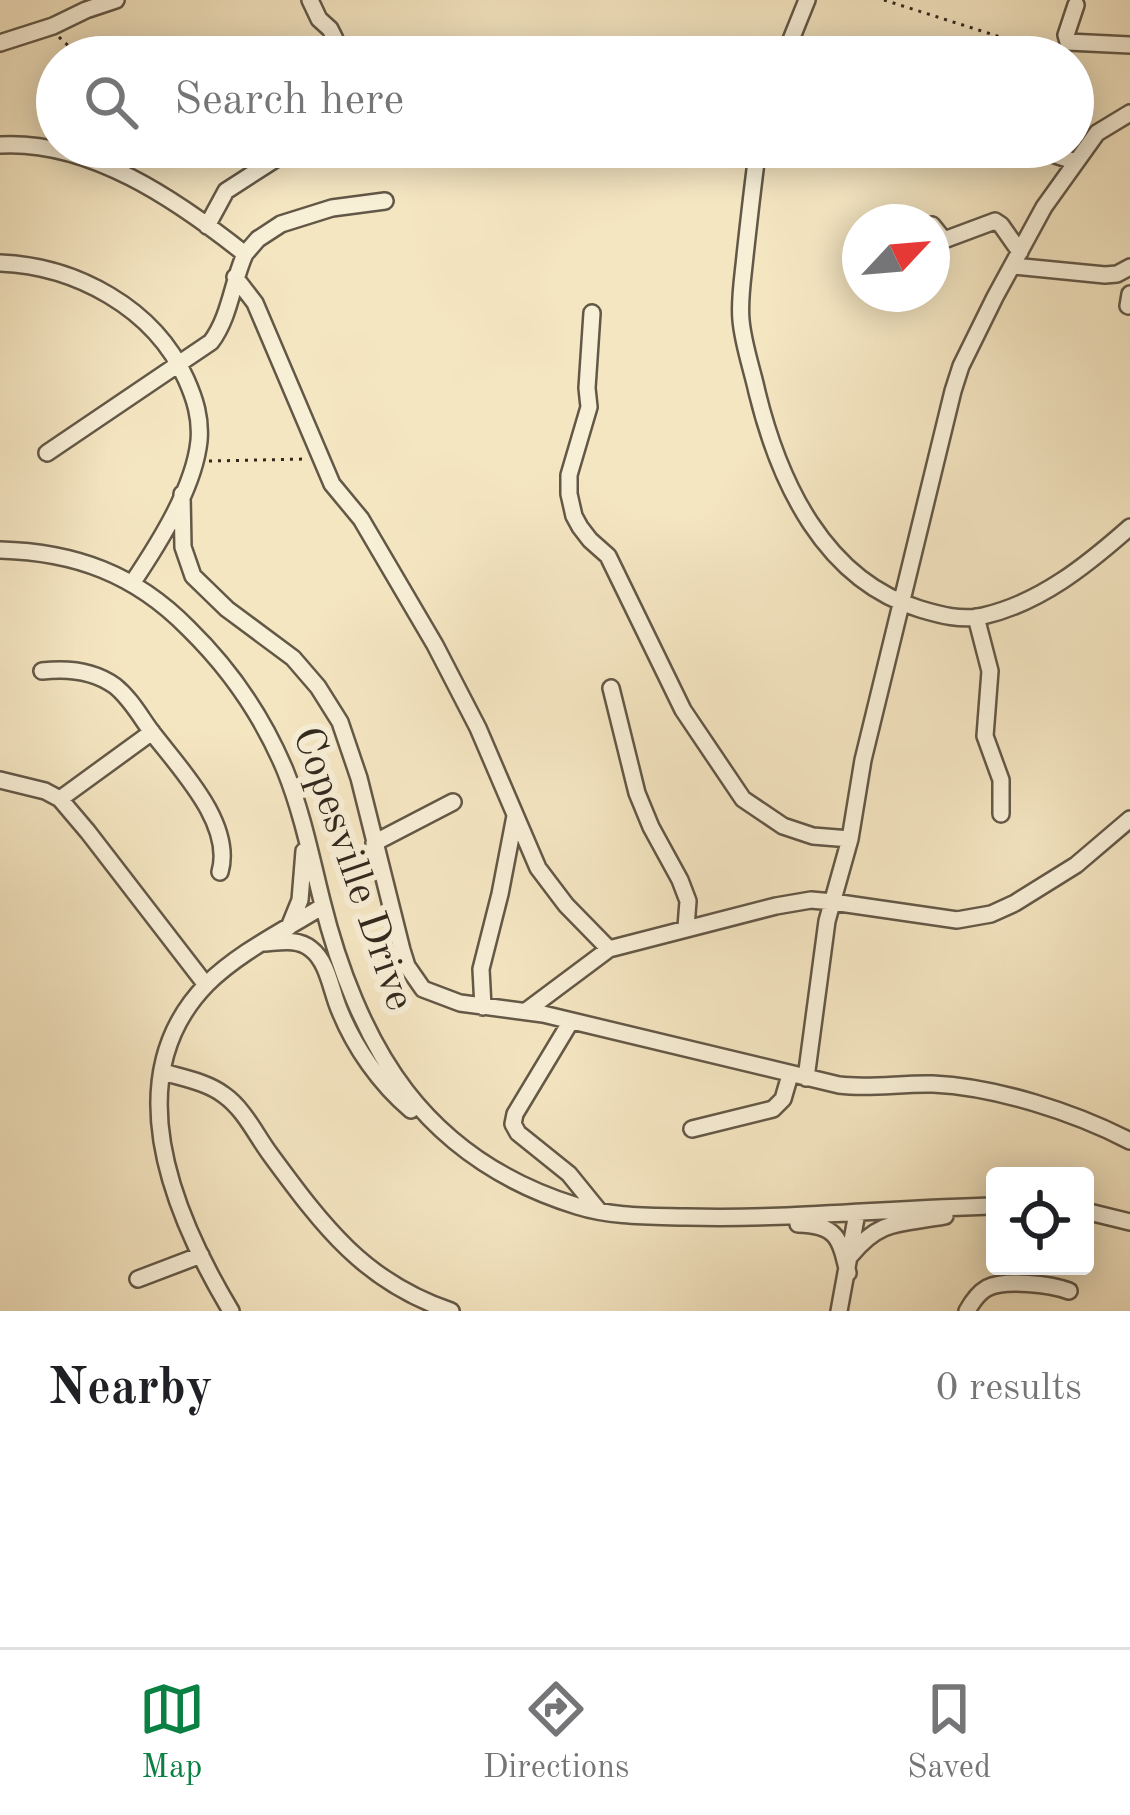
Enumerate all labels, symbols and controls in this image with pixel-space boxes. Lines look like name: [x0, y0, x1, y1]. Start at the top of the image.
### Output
search box: [36, 36, 1094, 168]
icon: search: [78, 69, 144, 135]
text: Search here: [174, 79, 404, 124]
north arrow: [842, 204, 950, 312]
street label: Copesville Drive: [284, 722, 420, 1016]
map controls: [986, 1167, 1094, 1275]
button: locate: [986, 1167, 1094, 1275]
text: Nearby: [48, 1364, 213, 1415]
text: 0 results: [936, 1369, 1082, 1408]
tab: Map: [139, 1676, 205, 1789]
tab: Directions: [483, 1676, 629, 1789]
tab: Saved: [907, 1676, 991, 1789]

